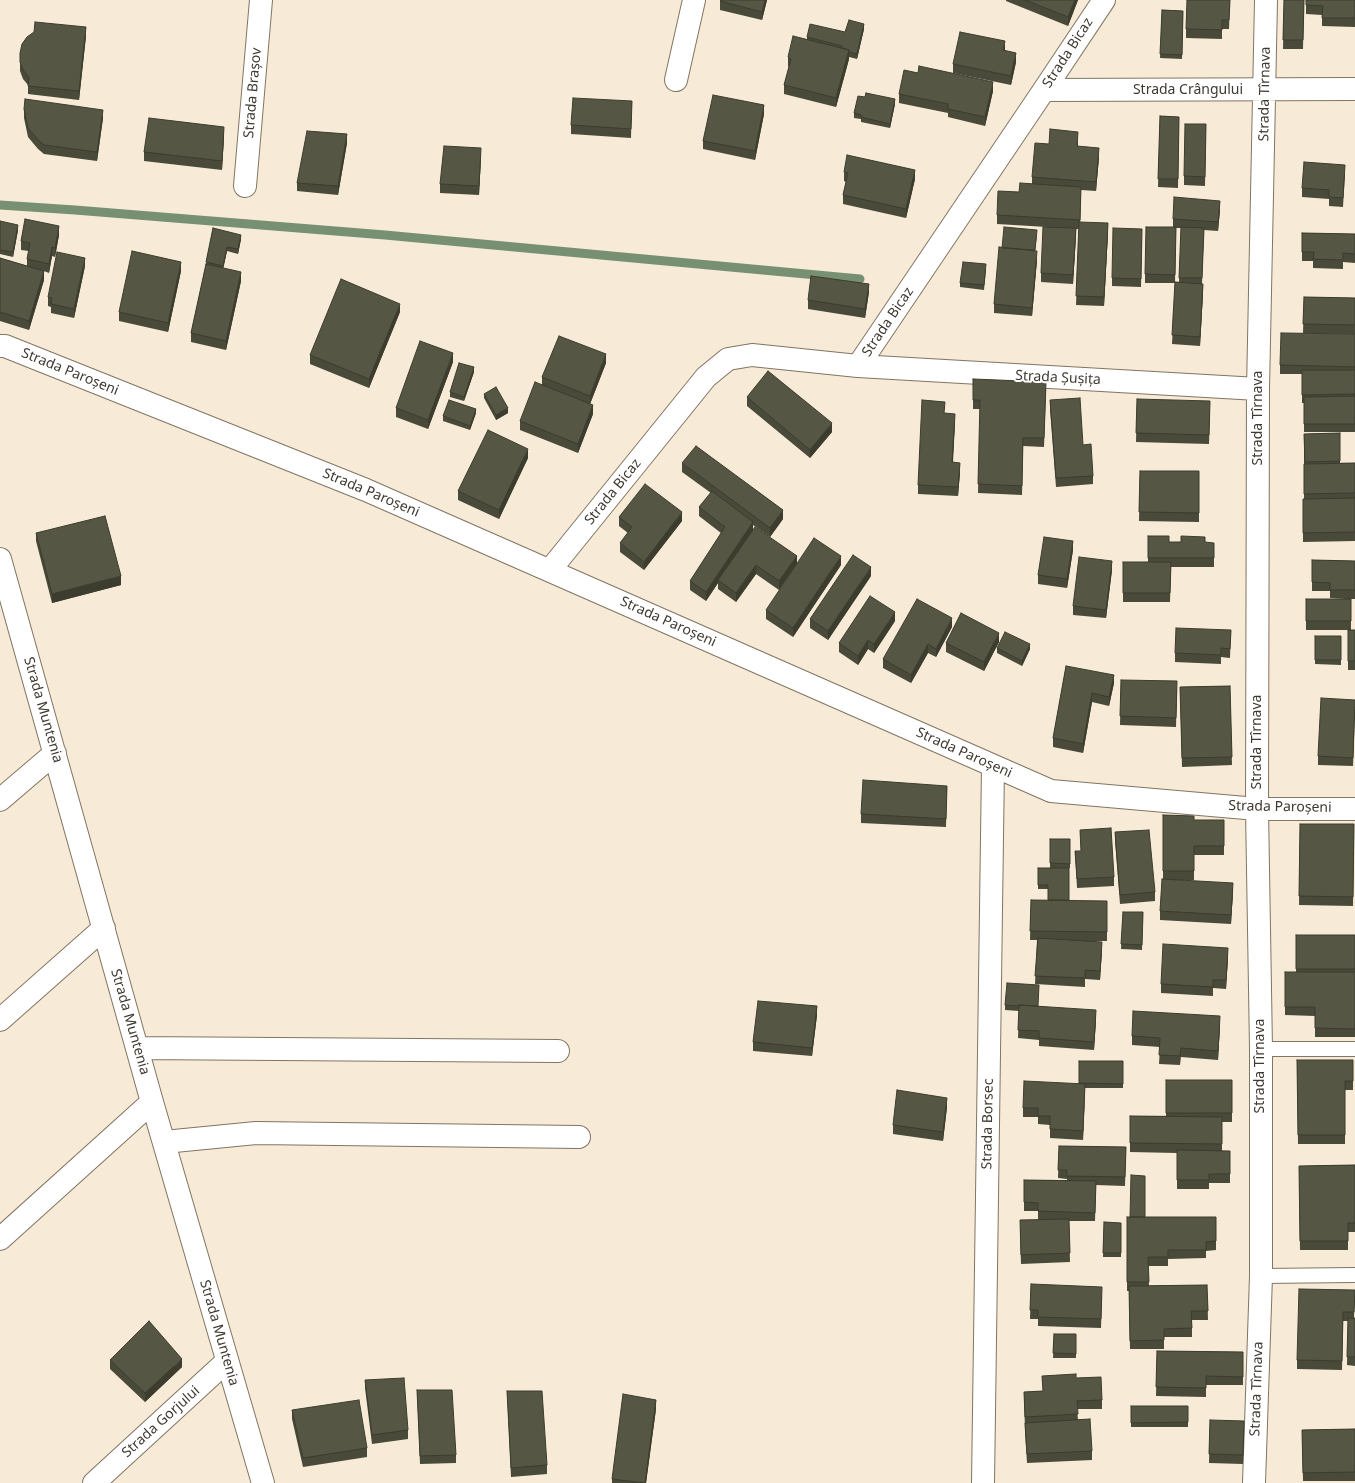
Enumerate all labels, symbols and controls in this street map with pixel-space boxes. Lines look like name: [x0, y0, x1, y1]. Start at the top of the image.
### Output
street label: Strada Bicaz: [1039, 15, 1097, 91]
street label: Strada Tîrnava: [1256, 46, 1274, 142]
street label: Strada Brașov: [241, 47, 265, 139]
street label: Strada Crângului: [1133, 82, 1243, 98]
street label: Strada Bicaz: [859, 284, 917, 360]
street label: Strada Paroșeni: [19, 345, 121, 399]
street label: Strada Șușița: [1015, 367, 1101, 389]
street label: Strada Tîrnava: [1250, 371, 1266, 465]
street label: Strada Bicaz: [581, 456, 645, 528]
street label: Strada Paroșeni: [320, 465, 422, 521]
street label: Strada Paroșeni: [617, 593, 719, 651]
street label: Strada Muntenia: [20, 655, 66, 765]
street label: Strada Tîrnava: [1249, 695, 1265, 789]
street label: Strada Paroșeni: [913, 724, 1015, 782]
street label: Strada Paroșeni: [1228, 798, 1332, 816]
street label: Strada Muntenia: [107, 967, 153, 1077]
street label: Strada Tîrnava: [1252, 1019, 1268, 1113]
street label: Strada Borsec: [979, 1078, 997, 1170]
street label: Strada Muntenia: [196, 1278, 242, 1388]
street label: Strada Tîrnava: [1247, 1341, 1267, 1437]
street label: Strada Gorjului: [119, 1383, 203, 1461]

